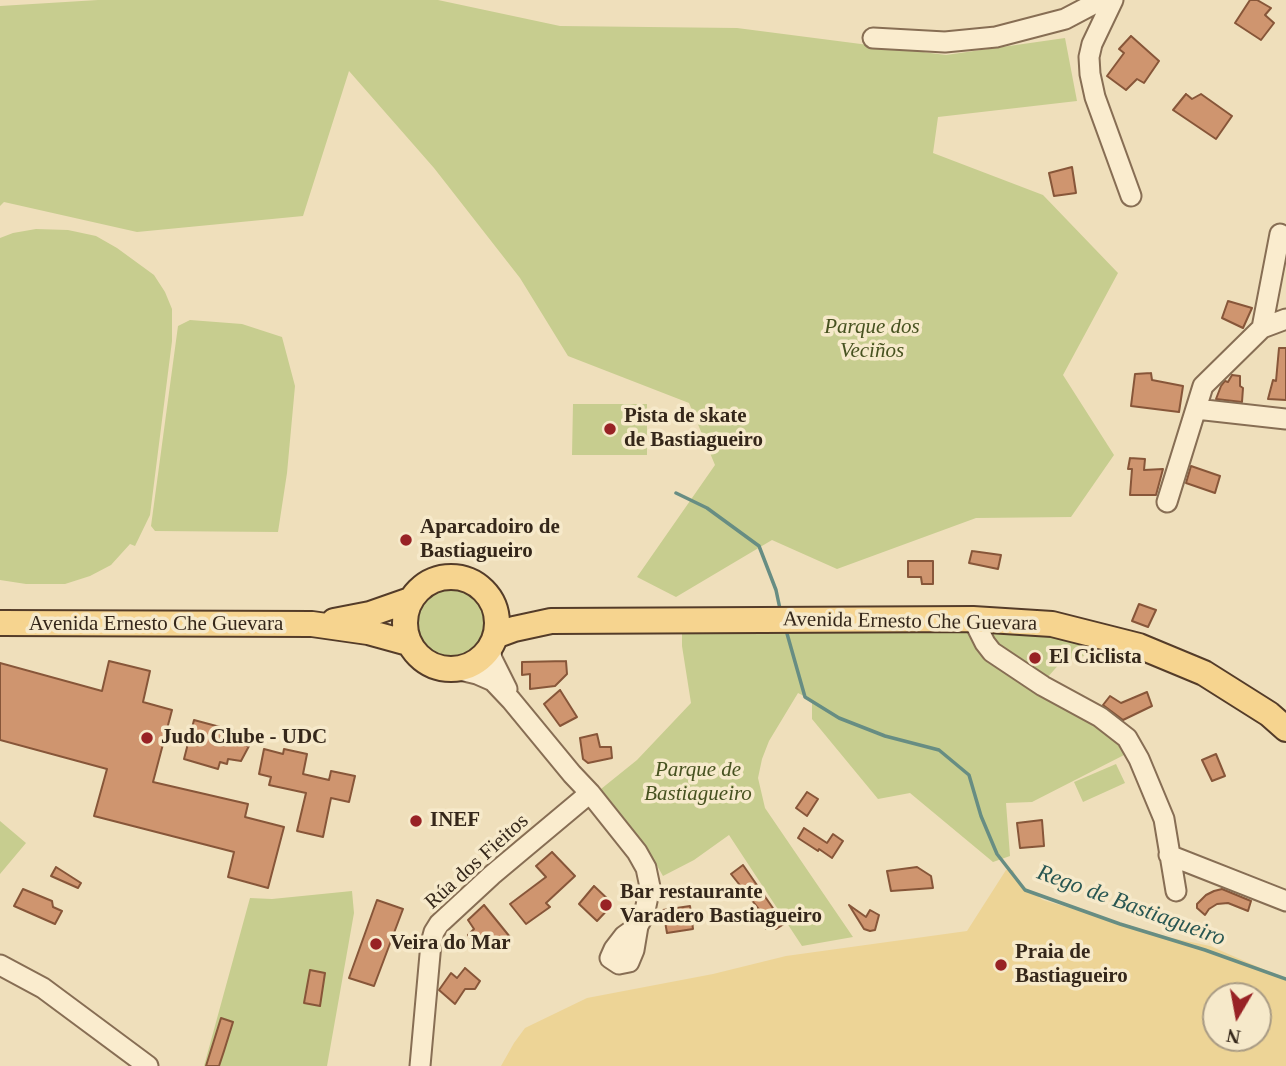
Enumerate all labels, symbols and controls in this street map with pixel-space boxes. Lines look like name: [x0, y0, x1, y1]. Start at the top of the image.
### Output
park label: Parque dos Veciños: [824, 314, 920, 364]
place label: Pista de skate de Bastiagueiro: [624, 404, 763, 454]
marker: Pista de skate de Bastiagueiro: [602, 421, 618, 437]
place label: Aparcadoiro de Bastiagueiro: [420, 515, 560, 565]
marker: Aparcadoiro de Bastiagueiro: [398, 532, 414, 548]
street label: Avenida Ernesto Che Guevara: [783, 607, 1037, 637]
street label: Avenida Ernesto Che Guevara: [29, 611, 283, 637]
place label: El Ciclista: [1049, 645, 1142, 671]
marker: El Ciclista: [1027, 650, 1043, 666]
place label: Judo Clube - UDC: [161, 725, 327, 751]
marker: Judo Clube - UDC: [139, 730, 155, 746]
park label: Parque de Bastiagueiro: [644, 757, 752, 807]
place label: INEF: [430, 808, 480, 834]
street label: Rúa dos Fieitos: [420, 809, 534, 915]
marker: INEF: [408, 813, 424, 829]
water label: Rego de Bastiagueiro: [1033, 859, 1229, 953]
place label: Bar restaurante Varadero Bastiagueiro: [620, 880, 822, 930]
marker: Bar restaurante Varadero Bastiagueiro: [598, 897, 614, 913]
place label: Veira do Mar: [390, 931, 511, 957]
marker: Veira do Mar: [368, 936, 384, 952]
place label: Praia de Bastiagueiro: [1015, 940, 1128, 990]
marker: Praia de Bastiagueiro: [993, 957, 1009, 973]
north arrow: [1202, 982, 1272, 1052]
text: N: [1225, 1025, 1242, 1048]

